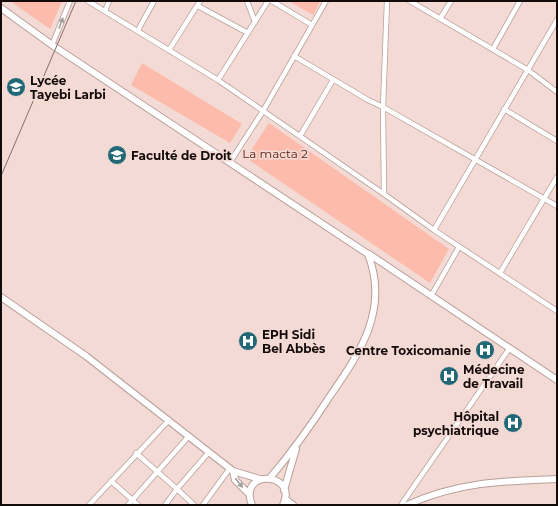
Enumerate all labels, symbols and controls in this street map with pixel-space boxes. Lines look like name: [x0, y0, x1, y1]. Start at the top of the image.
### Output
one-way arrow: [58, 18, 64, 29]
place label: Lycée Tayebi Larbi: [30, 73, 106, 102]
school or university icon: Lycée Tayebi Larbi: [5, 76, 27, 98]
school or university icon: Faculté de Droit: [106, 144, 128, 166]
park label: La macta 2: [242, 146, 308, 161]
place label: Faculté de Droit: [131, 148, 233, 163]
place label: EPH Sidi Bel Abbès: [262, 327, 326, 356]
hospital icon: EPH Sidi Bel Abbès: [237, 330, 259, 352]
hospital icon: Centre Toxicomanie: [474, 339, 496, 361]
place label: Centre Toxicomanie: [346, 343, 471, 358]
place label: Médecine de Travail: [463, 362, 525, 391]
hospital icon: Médecine de Travail: [438, 365, 460, 387]
place label: Hôpital psychiatrique: [413, 409, 499, 438]
hospital icon: Hôpital psychiatrique: [502, 412, 524, 434]
one-way arrow: [235, 478, 243, 489]

